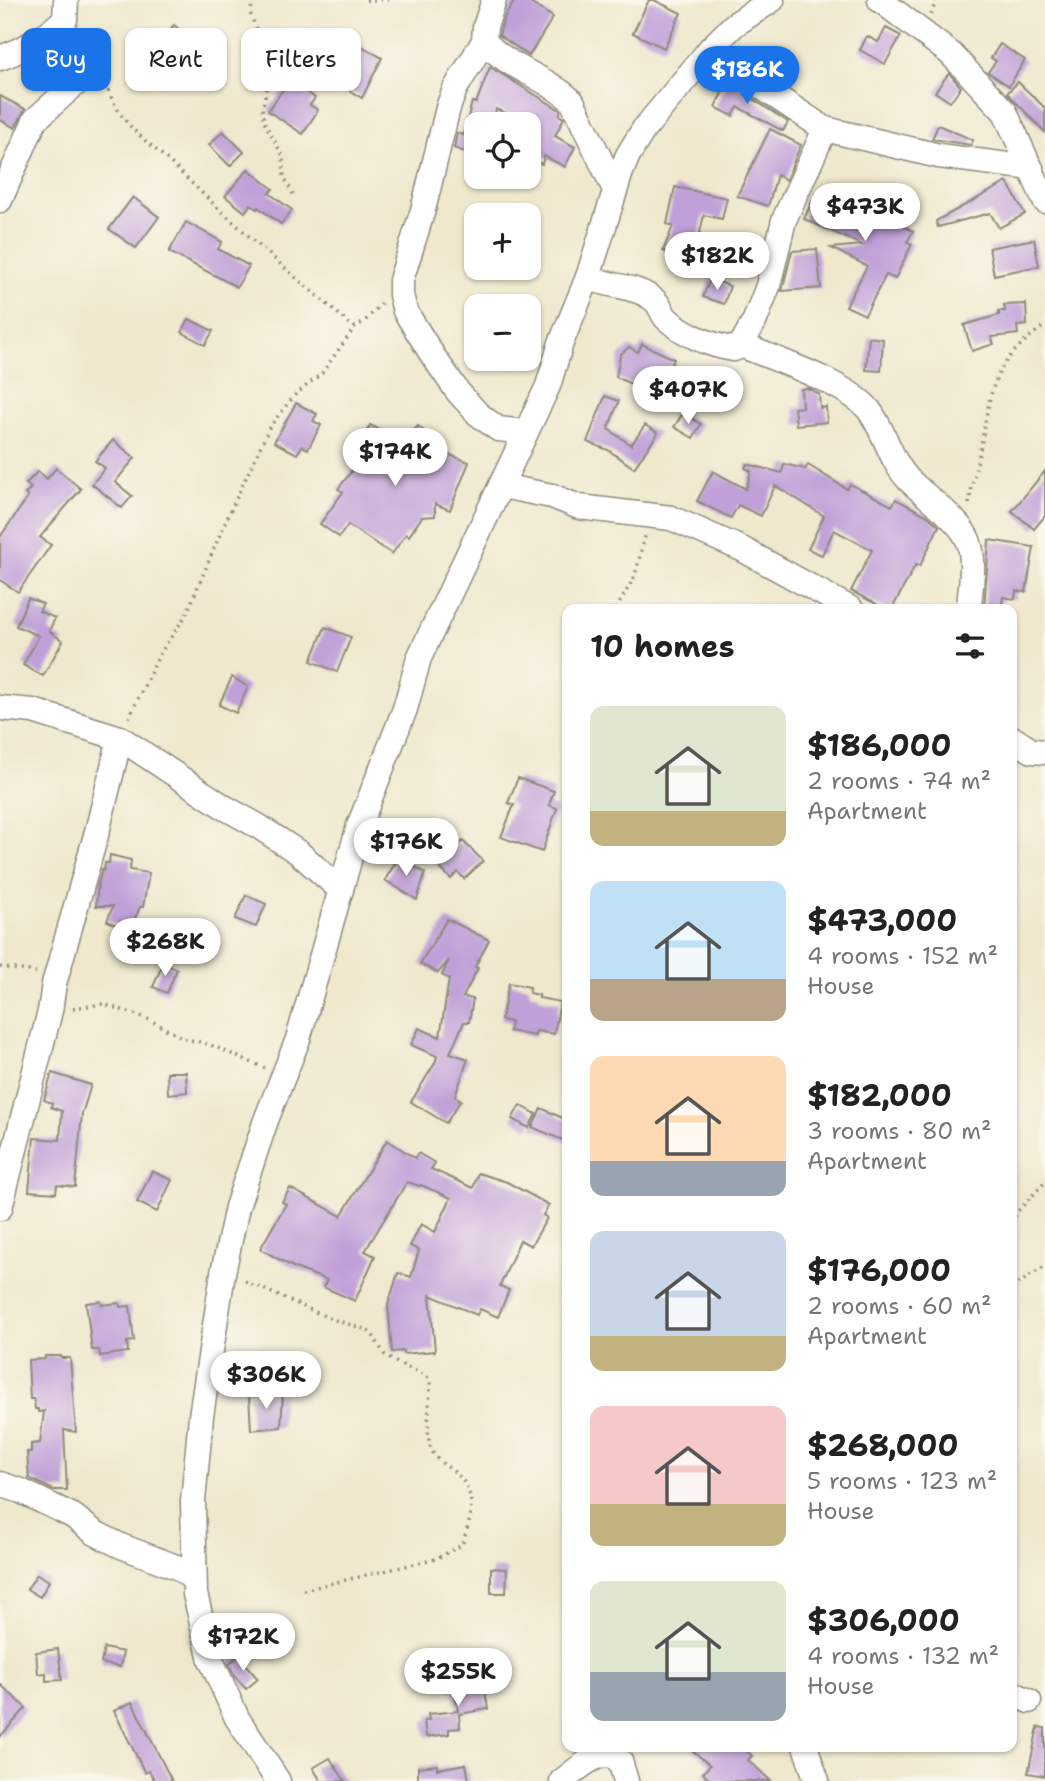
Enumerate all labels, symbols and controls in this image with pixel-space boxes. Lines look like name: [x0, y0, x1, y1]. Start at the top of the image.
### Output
chip: Buy: [21, 28, 111, 91]
chip: Rent: [125, 28, 227, 91]
chip: Filters: [241, 28, 361, 91]
pin: $186K: [698, 46, 796, 106]
text: $186K: [710, 54, 784, 84]
map controls: [464, 112, 541, 371]
button: locate: [464, 112, 541, 189]
pin: $473K: [816, 184, 914, 243]
text: $473K: [826, 191, 904, 221]
button: +: [464, 203, 541, 280]
pin: $182K: [668, 232, 766, 292]
text: $182K: [681, 240, 753, 270]
button: −: [464, 294, 541, 371]
pin: $407K: [639, 366, 737, 426]
text: $407K: [648, 374, 728, 404]
pin: $174K: [346, 428, 444, 488]
text: $174K: [359, 436, 431, 466]
text: 10 homes: [590, 626, 735, 667]
icon: filters: [951, 627, 989, 665]
text: $186,000: [807, 725, 952, 766]
icon: home: [646, 734, 730, 818]
text: 2 rooms · 74 m²: [807, 766, 991, 796]
text: Apartment: [807, 796, 927, 826]
pin: $176K: [357, 818, 455, 878]
text: $176K: [370, 826, 442, 856]
text: $473,000: [807, 900, 957, 941]
icon: home: [646, 909, 730, 993]
pin: $268K: [116, 918, 214, 978]
text: $268K: [126, 926, 204, 956]
text: 4 rooms · 152 m²: [807, 941, 998, 971]
text: House: [807, 971, 875, 1001]
text: $182,000: [807, 1075, 952, 1116]
icon: home: [646, 1084, 730, 1168]
text: 3 rooms · 80 m²: [807, 1116, 992, 1146]
text: Apartment: [807, 1146, 927, 1176]
text: $176,000: [807, 1250, 951, 1291]
icon: home: [646, 1259, 730, 1343]
text: 2 rooms · 60 m²: [807, 1291, 992, 1321]
text: Apartment: [807, 1321, 927, 1351]
pin: $306K: [217, 1352, 315, 1411]
text: $306K: [226, 1359, 306, 1389]
text: $268,000: [807, 1425, 958, 1466]
icon: home: [646, 1434, 730, 1518]
text: 5 rooms · 123 m²: [807, 1466, 997, 1496]
text: House: [807, 1496, 875, 1526]
text: $306,000: [807, 1600, 960, 1641]
icon: home: [646, 1609, 730, 1693]
pin: $172K: [194, 1614, 292, 1673]
text: $172K: [207, 1621, 279, 1651]
text: 4 rooms · 132 m²: [807, 1641, 999, 1671]
pin: $255K: [409, 1648, 507, 1708]
text: $255K: [420, 1656, 496, 1686]
text: House: [807, 1671, 875, 1701]

